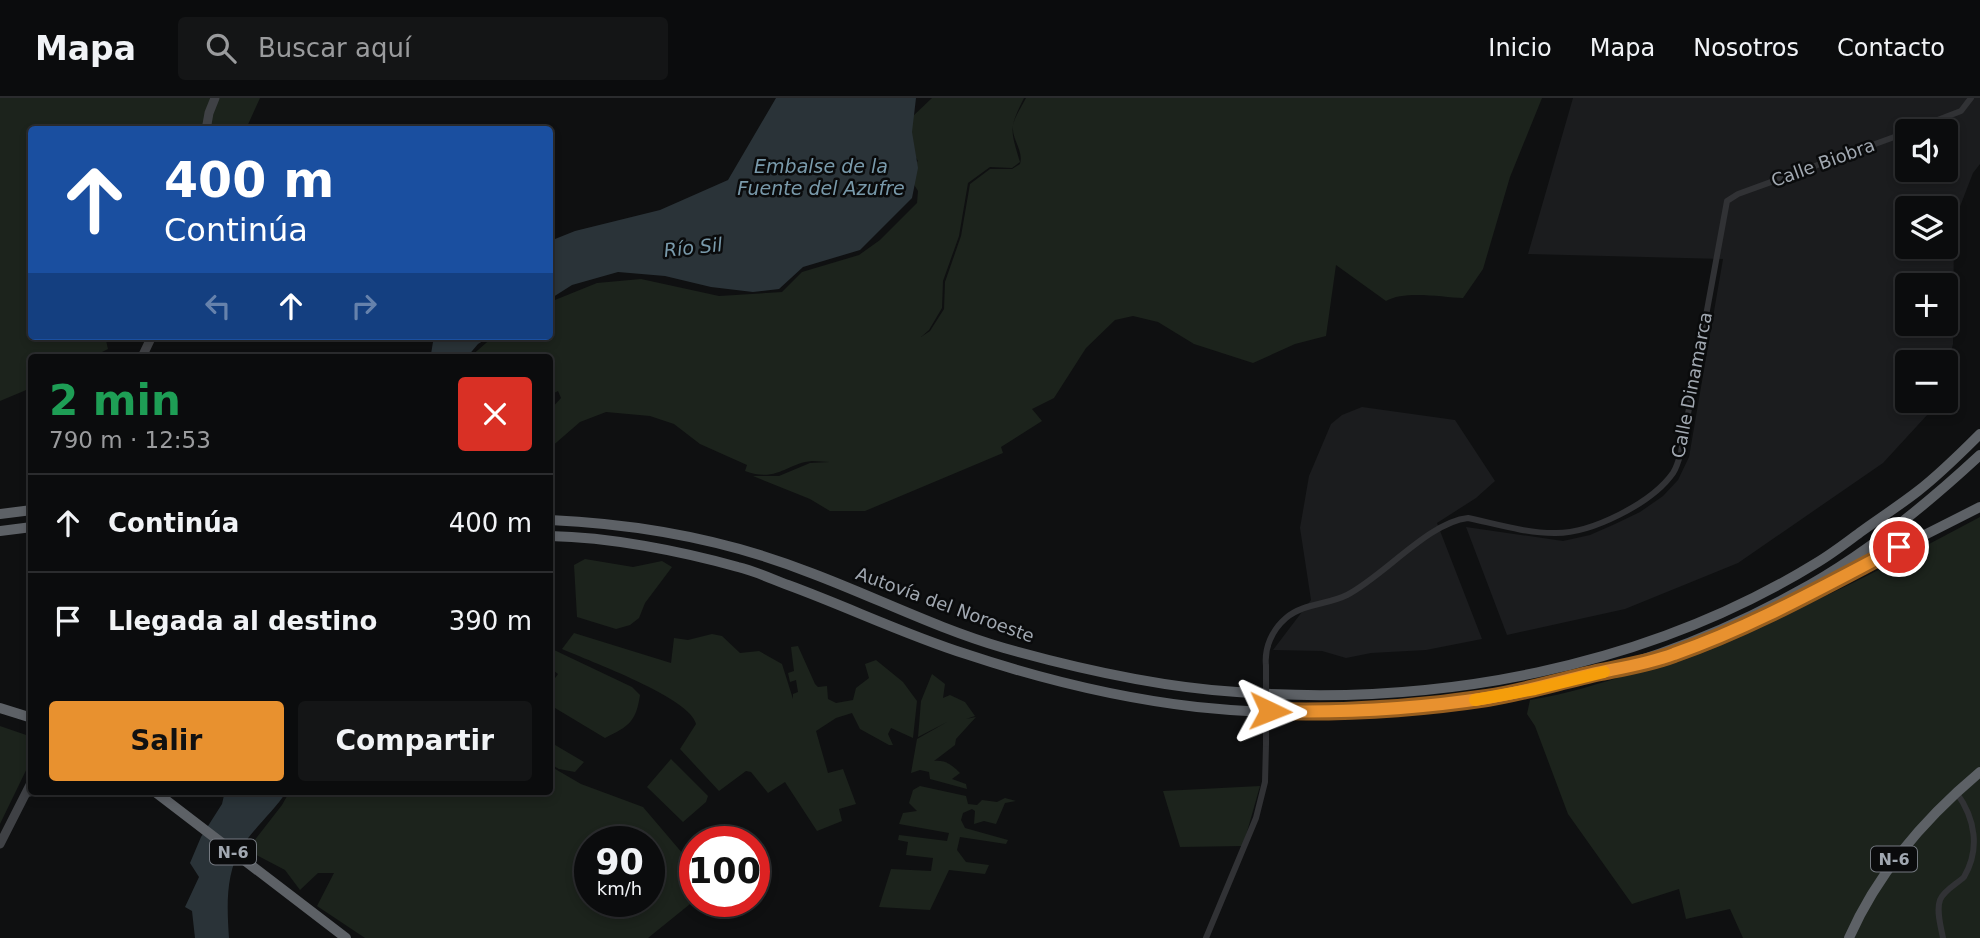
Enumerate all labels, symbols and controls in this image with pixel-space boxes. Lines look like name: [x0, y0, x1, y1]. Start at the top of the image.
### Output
search box: [178, 17, 668, 80]
text: Mapa: [35, 29, 136, 68]
icon: search: [202, 29, 240, 67]
text: Buscar aquí: [258, 33, 411, 63]
text: Inicio: [1488, 34, 1552, 62]
text: Mapa: [1590, 34, 1655, 62]
text: Nosotros: [1693, 34, 1799, 62]
text: Contacto: [1837, 34, 1945, 62]
map controls: [1895, 119, 1958, 413]
button: sound: [1895, 119, 1958, 182]
street label: Calle Biobra: [1768, 134, 1877, 191]
text: 400 m: [164, 152, 334, 209]
icon: ahead: [49, 154, 140, 245]
water label: Embalse de la Fuente del Azufre: [737, 155, 905, 199]
button: layers: [1895, 196, 1958, 259]
text: Continúa: [164, 211, 308, 249]
water label: Río Sil: [663, 233, 724, 261]
button: +: [1895, 273, 1958, 336]
icon: left: [199, 287, 237, 325]
icon: ahead: [272, 287, 310, 325]
icon: right: [345, 287, 383, 325]
street label: Calle Dinamarca: [1667, 310, 1716, 460]
button: −: [1895, 350, 1958, 413]
text: 2 min: [49, 376, 181, 425]
button: close: [458, 377, 532, 451]
text: 790 m · 12:53: [49, 427, 211, 453]
icon: ahead: [49, 504, 87, 542]
text: Continúa: [108, 508, 239, 538]
text: 400 m: [449, 508, 532, 538]
pin: [1869, 517, 1929, 577]
icon: arrive: [1880, 528, 1918, 566]
street label: Autovía del Noroeste: [853, 562, 1037, 647]
icon: arrive: [49, 602, 87, 640]
text: Llegada al destino: [108, 606, 377, 636]
text: 390 m: [449, 606, 532, 636]
position arrow: [1233, 674, 1307, 748]
button: Salir: [49, 701, 284, 781]
button: Compartir: [298, 701, 532, 781]
speed limit sign: 100: [679, 826, 770, 917]
road number: N-6: [210, 839, 256, 864]
text: 90: [595, 842, 644, 882]
road number: N-6: [1871, 846, 1917, 872]
text: km/h: [597, 878, 642, 899]

